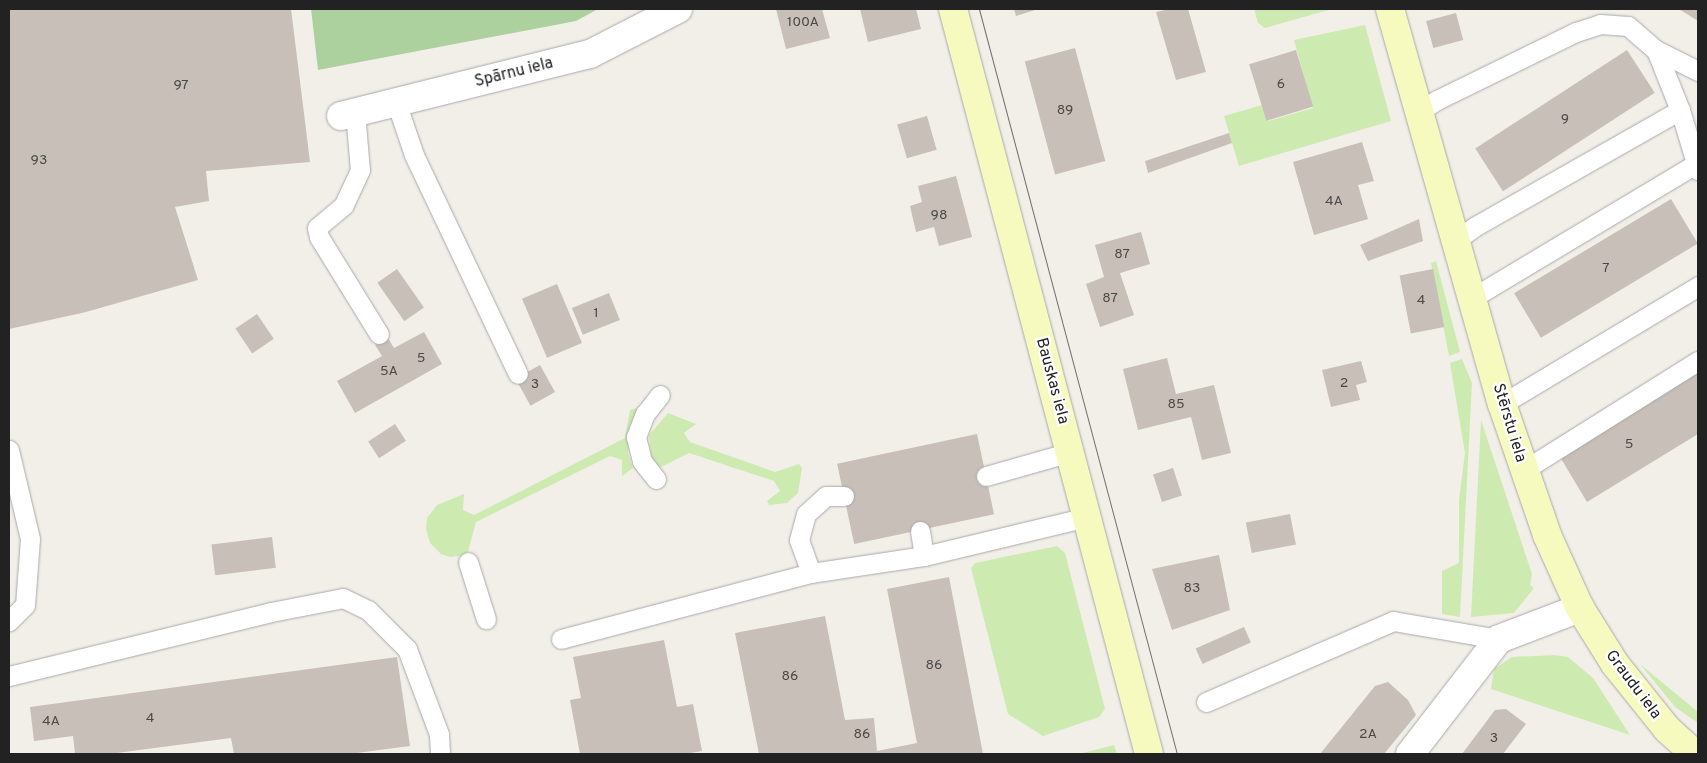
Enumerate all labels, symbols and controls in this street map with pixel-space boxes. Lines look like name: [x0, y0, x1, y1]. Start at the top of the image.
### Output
house number: 100A: [787, 15, 819, 31]
street label: Spārnu iela: [473, 54, 555, 92]
house number: 6: [1277, 77, 1285, 93]
house number: 97: [173, 78, 189, 94]
house number: 89: [1057, 103, 1073, 119]
house number: 9: [1561, 112, 1569, 128]
house number: 93: [31, 153, 47, 169]
house number: 4A: [1325, 194, 1343, 210]
house number: 98: [931, 208, 947, 224]
house number: 87: [1114, 247, 1130, 263]
house number: 7: [1602, 261, 1610, 277]
house number: 87: [1102, 291, 1118, 307]
house number: 4: [1417, 293, 1425, 309]
house number: 1: [593, 306, 599, 322]
street label: Bauskas iela: [1031, 336, 1073, 426]
house number: 5: [417, 351, 425, 367]
house number: 5A: [380, 364, 398, 380]
house number: 2: [1340, 376, 1348, 392]
house number: 3: [531, 377, 539, 393]
street label: Stērstu iela: [1488, 381, 1530, 465]
house number: 85: [1167, 397, 1185, 413]
house number: 5: [1625, 437, 1633, 453]
house number: 83: [1184, 581, 1200, 597]
street label: Graudu iela: [1601, 647, 1665, 723]
house number: 86: [926, 658, 942, 674]
house number: 86: [782, 669, 798, 685]
house number: 4: [146, 711, 154, 727]
house number: 4A: [42, 714, 60, 730]
house number: 86: [854, 727, 870, 743]
house number: 2A: [1359, 727, 1377, 743]
house number: 3: [1490, 731, 1498, 747]

